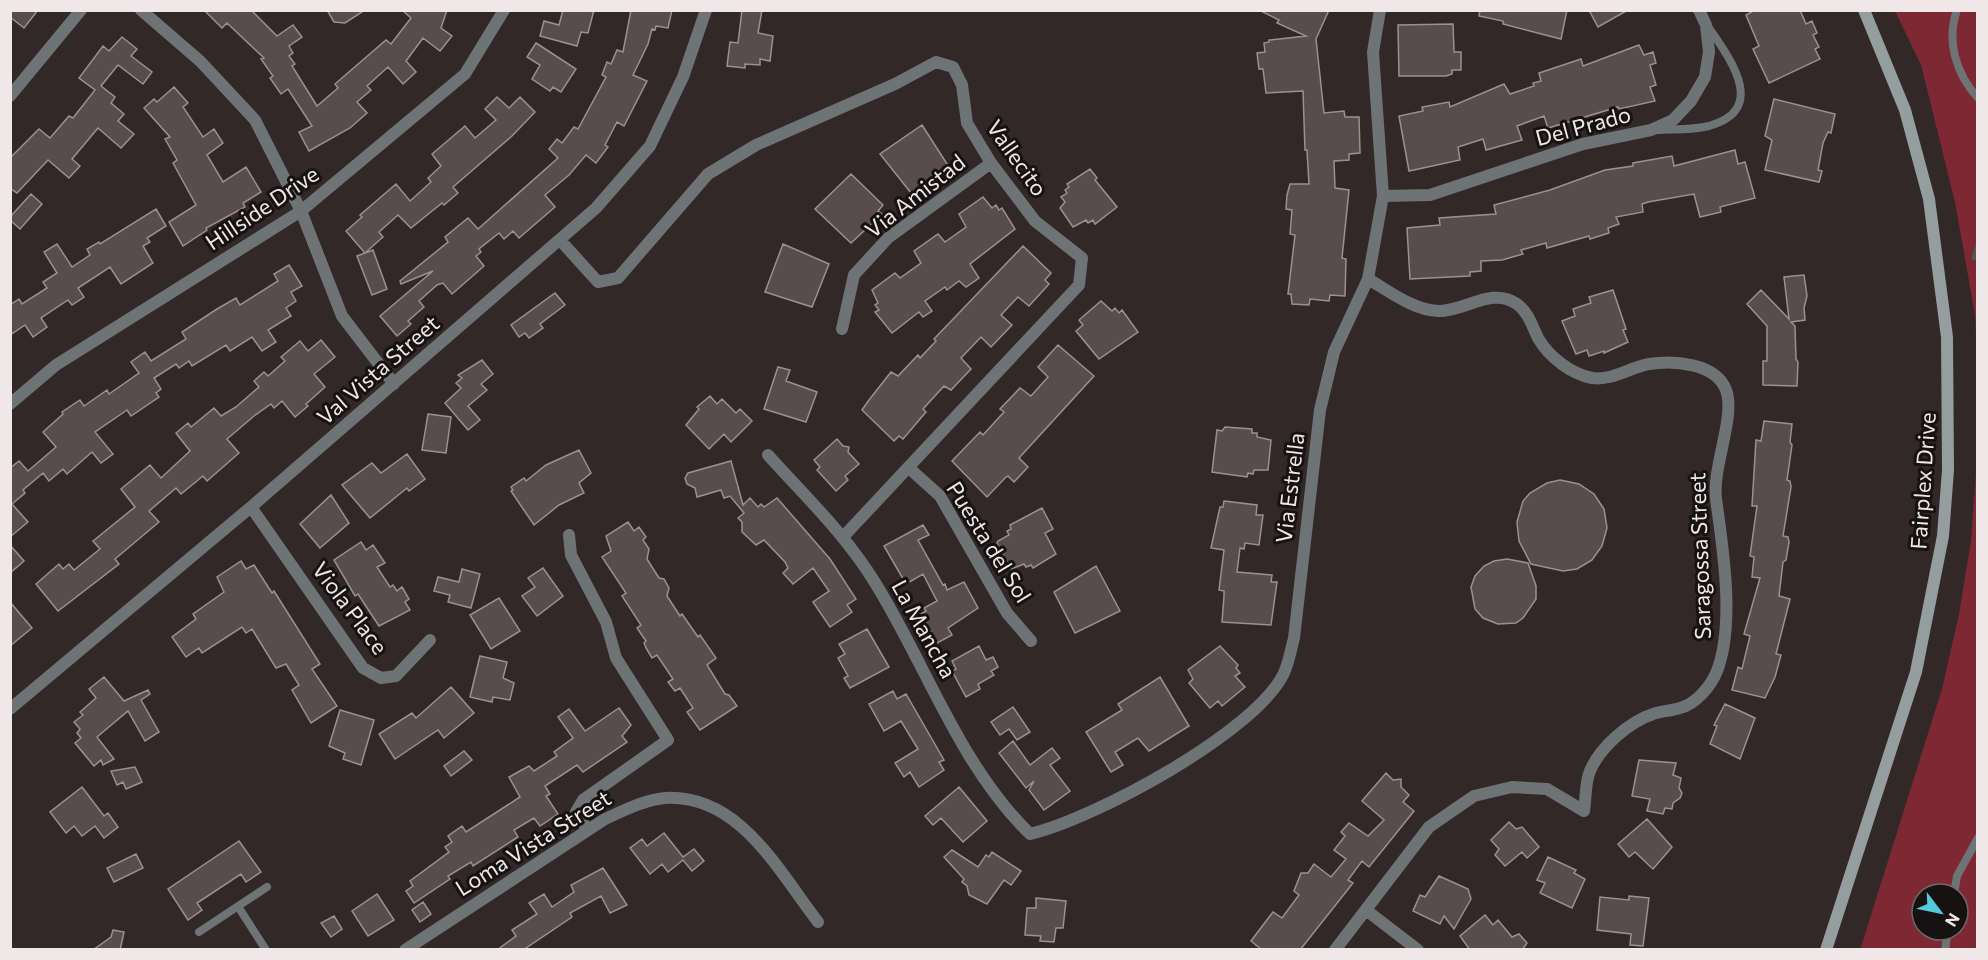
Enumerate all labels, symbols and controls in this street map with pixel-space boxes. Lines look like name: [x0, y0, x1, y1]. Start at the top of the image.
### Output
street label: Del Prado: [1532, 100, 1633, 151]
street label: Vallecito: [981, 114, 1053, 201]
street label: Via Amistad: [859, 148, 970, 243]
street label: Hillside Drive: [200, 160, 323, 255]
street label: Val Vista Street: [311, 309, 444, 430]
street label: Fairplex Drive: [1904, 411, 1941, 550]
street label: Via Estrella: [1269, 431, 1310, 545]
street label: Saragossa Street: [1683, 472, 1716, 640]
street label: Puesta del Sol: [941, 476, 1037, 607]
street label: Viola Place: [307, 556, 394, 659]
street label: La Mancha: [886, 575, 962, 683]
street label: Loma Vista Street: [450, 784, 615, 901]
north arrow: [1910, 882, 1970, 942]
text: N: [1942, 910, 1964, 930]

